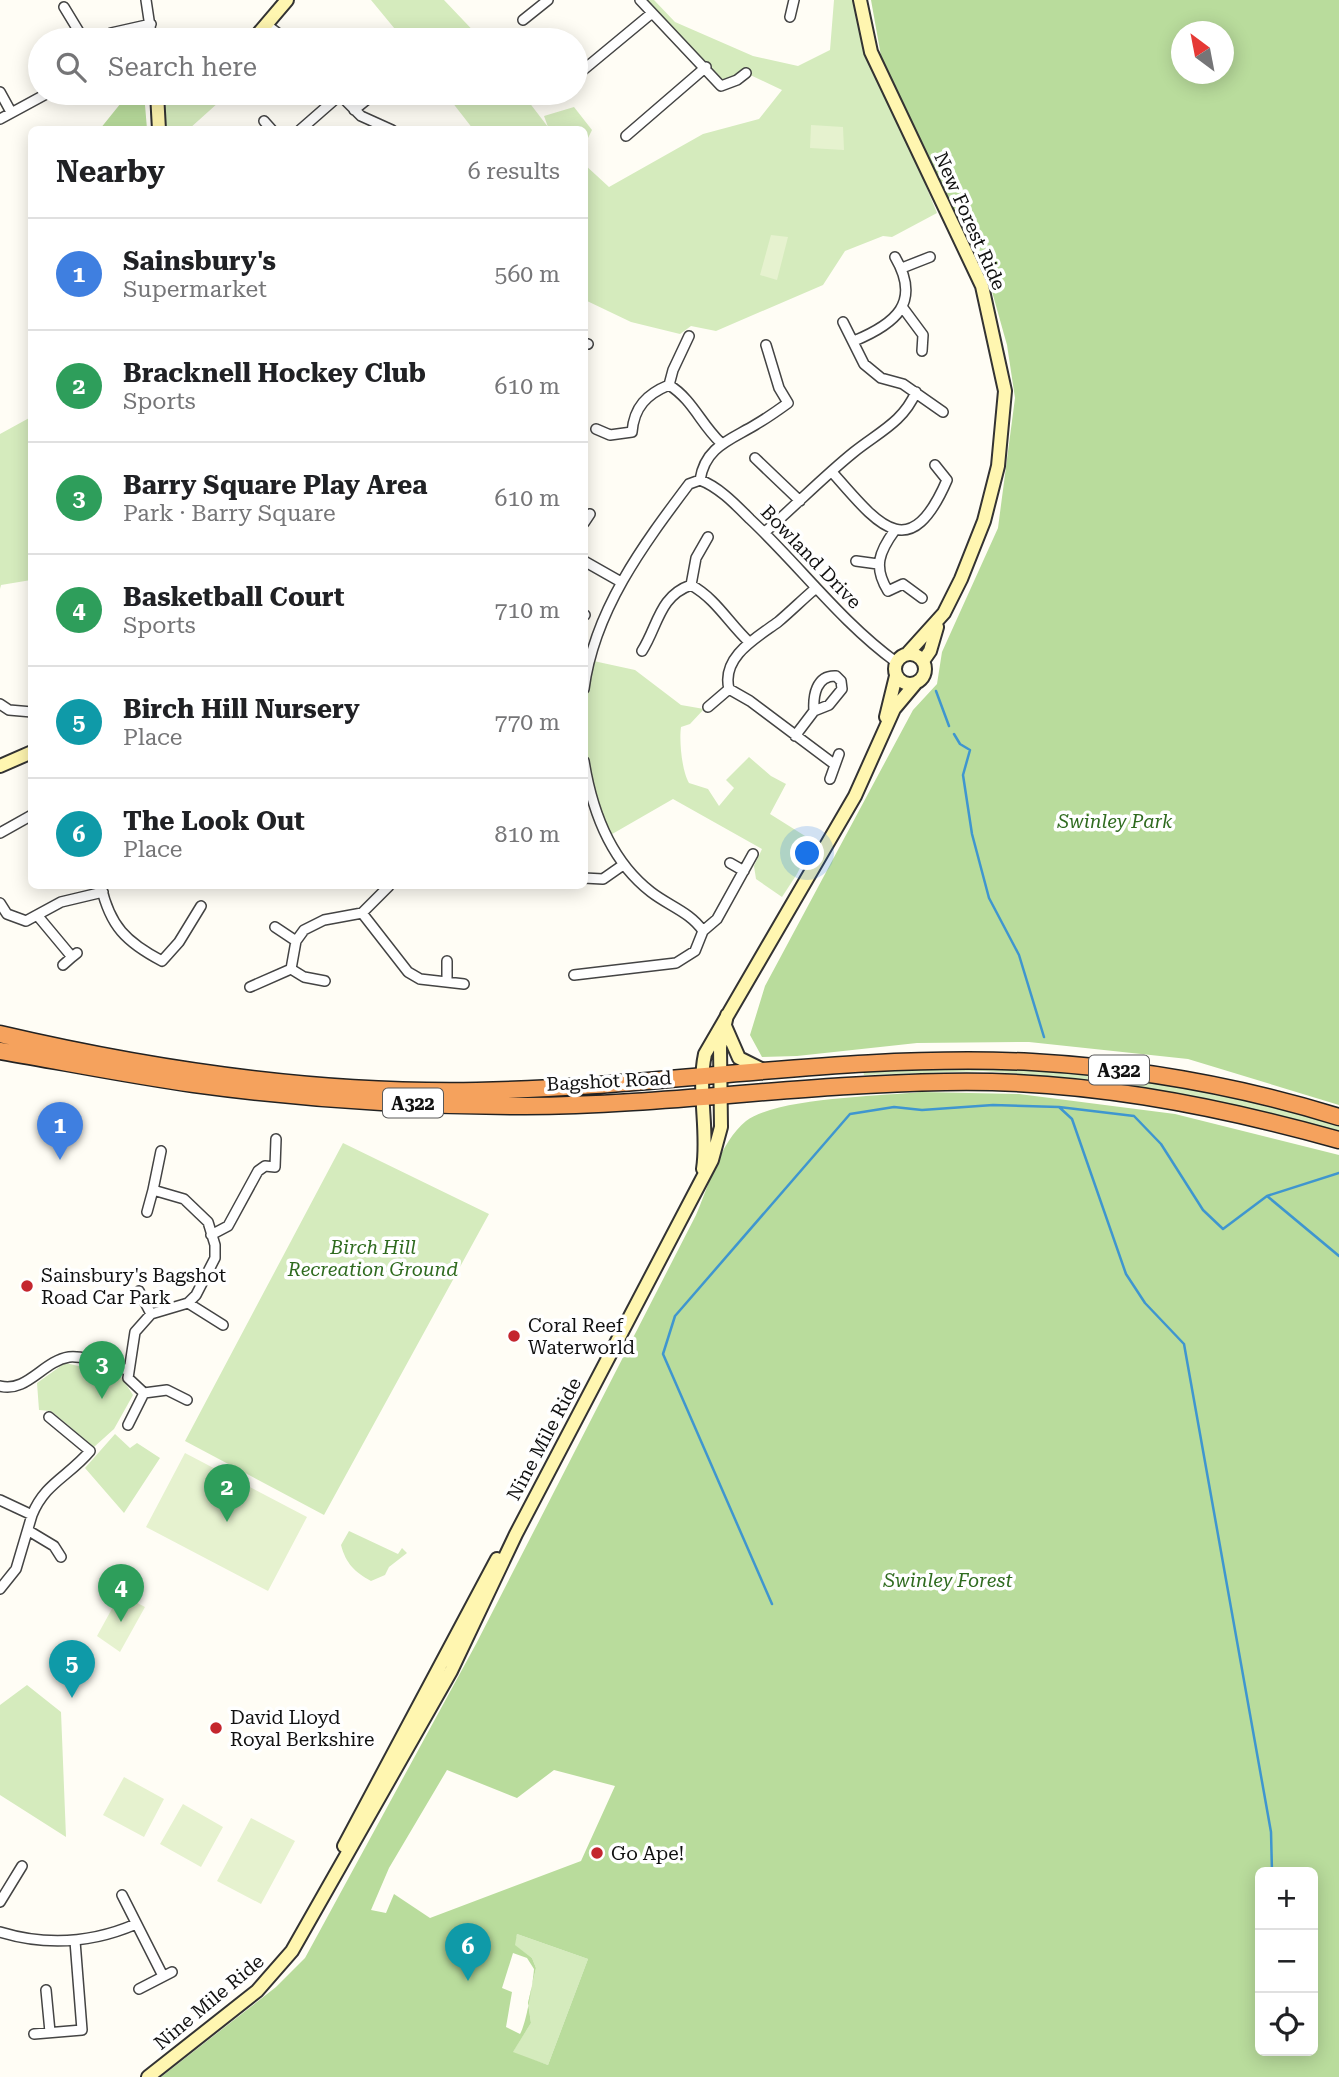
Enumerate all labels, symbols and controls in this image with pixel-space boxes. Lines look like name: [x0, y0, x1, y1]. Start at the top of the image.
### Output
north arrow: [1171, 21, 1234, 84]
search box: [28, 28, 588, 105]
icon: search: [52, 48, 90, 86]
text: Search here: [108, 52, 257, 82]
street label: New Forest Ride: [929, 148, 1011, 294]
text: Nearby: [56, 154, 165, 189]
text: 6 results: [468, 158, 560, 185]
text: Sainsbury's: [123, 246, 276, 276]
text: 1: [73, 261, 85, 288]
text: 560 m: [495, 261, 560, 288]
text: Supermarket: [123, 276, 267, 303]
text: Bracknell Hockey Club: [123, 358, 426, 388]
text: 2: [73, 373, 85, 400]
text: 610 m: [495, 373, 560, 400]
text: Sports: [123, 388, 196, 415]
text: Barry Square Play Area: [123, 470, 428, 500]
text: 3: [73, 485, 85, 512]
text: 610 m: [495, 485, 560, 512]
text: Park · Barry Square: [123, 500, 336, 527]
street label: Bowland Drive: [756, 501, 866, 613]
text: Basketball Court: [123, 582, 345, 612]
text: 4: [73, 597, 85, 624]
text: 710 m: [495, 597, 560, 624]
text: Sports: [123, 612, 196, 639]
text: Birch Hill Nursery: [123, 694, 360, 724]
text: 5: [73, 709, 85, 736]
text: 770 m: [495, 709, 560, 736]
text: Place: [123, 724, 182, 751]
text: The Look Out: [123, 806, 305, 836]
park label: Swinley Park: [1057, 810, 1173, 833]
text: 6: [73, 821, 85, 848]
text: 810 m: [495, 821, 560, 848]
text: Place: [123, 836, 182, 863]
your location: [790, 836, 824, 870]
road number: A322: [1089, 1056, 1149, 1084]
street label: Bagshot Road: [546, 1066, 672, 1096]
road number: A322: [383, 1088, 443, 1118]
pin: 1: [37, 1102, 83, 1160]
park label: Birch Hill Recreation Ground: [287, 1236, 458, 1281]
place label: Sainsbury's Bagshot Road Car Park: [41, 1264, 226, 1309]
marker: Sainsbury's Bagshot Road Car Park: [19, 1278, 35, 1294]
place label: Coral Reef Waterworld: [528, 1314, 635, 1359]
marker: Coral Reef Waterworld: [506, 1328, 522, 1344]
pin: 3: [79, 1341, 125, 1399]
street label: Nine Mile Ride: [502, 1374, 586, 1504]
pin: 2: [204, 1464, 250, 1522]
pin: 4: [98, 1564, 144, 1622]
park label: Swinley Forest: [883, 1569, 1012, 1592]
pin: 5: [49, 1640, 95, 1698]
place label: David Lloyd Royal Berkshire: [230, 1706, 374, 1751]
marker: David Lloyd Royal Berkshire: [208, 1720, 224, 1736]
place label: Go Ape!: [611, 1842, 684, 1865]
marker: Go Ape!: [589, 1845, 605, 1861]
map controls: [1255, 1867, 1318, 2056]
button: +: [1255, 1867, 1318, 1930]
pin: 6: [445, 1923, 491, 1981]
button: −: [1255, 1930, 1318, 1993]
street label: Nine Mile Ride: [150, 1950, 268, 2054]
button: locate: [1255, 1993, 1318, 2056]

